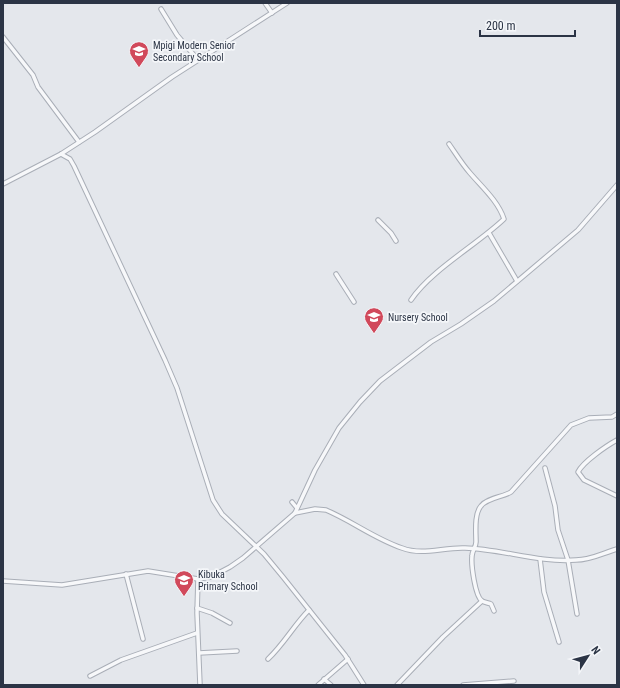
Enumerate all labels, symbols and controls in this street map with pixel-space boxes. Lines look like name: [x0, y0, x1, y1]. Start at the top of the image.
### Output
scale bar: [480, 12, 575, 38]
text: 200 m: [486, 19, 516, 33]
school or university icon: Mpigi Modern Senior Secondary School: [128, 40, 150, 68]
place label: Mpigi Modern Senior Secondary School: [153, 40, 235, 63]
school or university icon: Nursery School: [363, 306, 385, 334]
place label: Nursery School: [388, 312, 448, 323]
school or university icon: Kibuka Primary School: [173, 569, 195, 597]
place label: Kibuka Primary School: [198, 569, 258, 592]
north arrow: [568, 636, 608, 676]
text: N: [588, 644, 603, 657]

